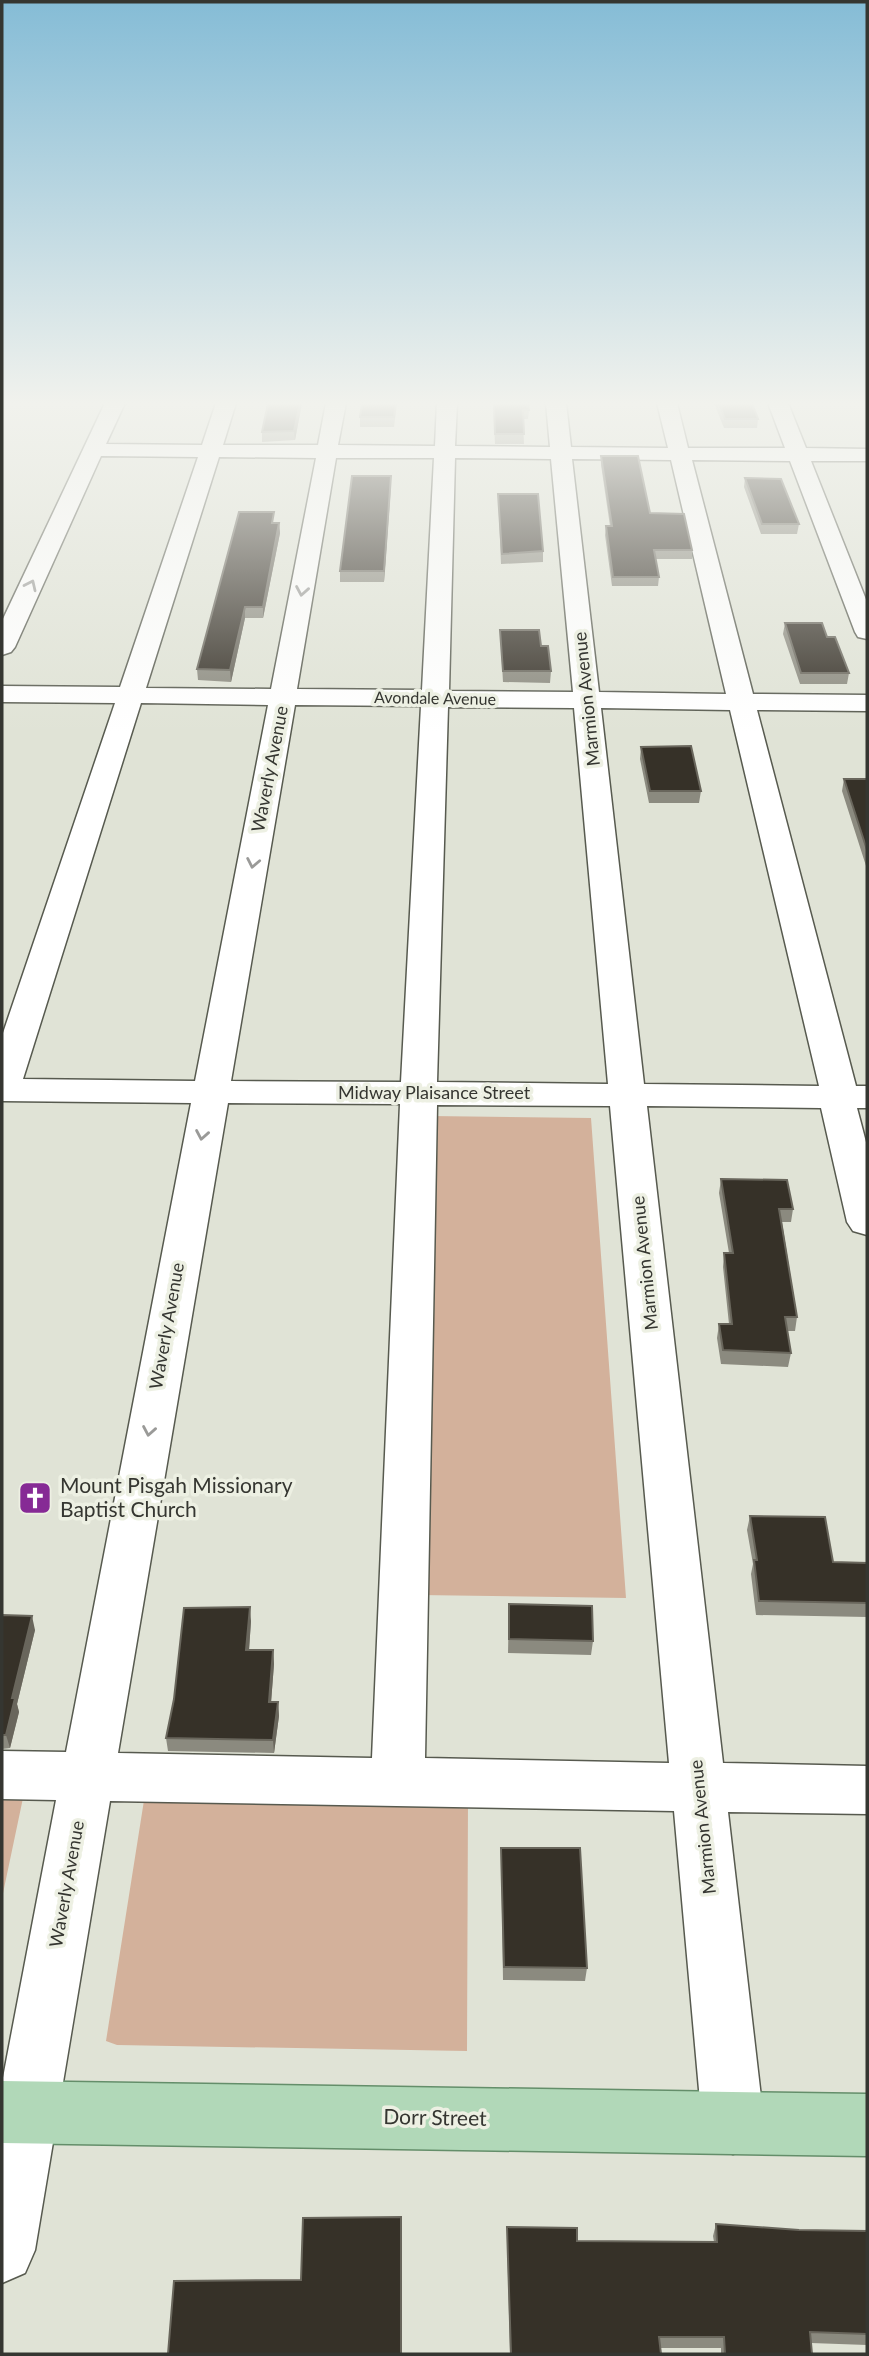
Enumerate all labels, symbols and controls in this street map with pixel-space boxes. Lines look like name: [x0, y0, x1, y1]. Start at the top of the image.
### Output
one-way arrow: [22, 580, 36, 592]
one-way arrow: [296, 585, 311, 597]
street label: Marmion Avenue: [568, 631, 604, 767]
street label: Avondale Avenue: [374, 687, 496, 708]
street label: Waverly Avenue: [246, 704, 292, 834]
one-way arrow: [246, 857, 261, 869]
street label: Midway Plaisance Street: [338, 1081, 531, 1103]
one-way arrow: [195, 1129, 210, 1140]
street label: Marmion Avenue: [626, 1195, 662, 1331]
street label: Waverly Avenue: [144, 1261, 188, 1391]
one-way arrow: [142, 1425, 157, 1437]
place label: Mount Pisgah Missionary Baptist Church: [60, 1472, 293, 1521]
church icon: Mount Pisgah Missionary Baptist Church: [16, 1479, 54, 1517]
street label: Marmion Avenue: [684, 1759, 720, 1895]
street label: Waverly Avenue: [44, 1819, 88, 1949]
street label: Dorr Street: [383, 2103, 487, 2130]

